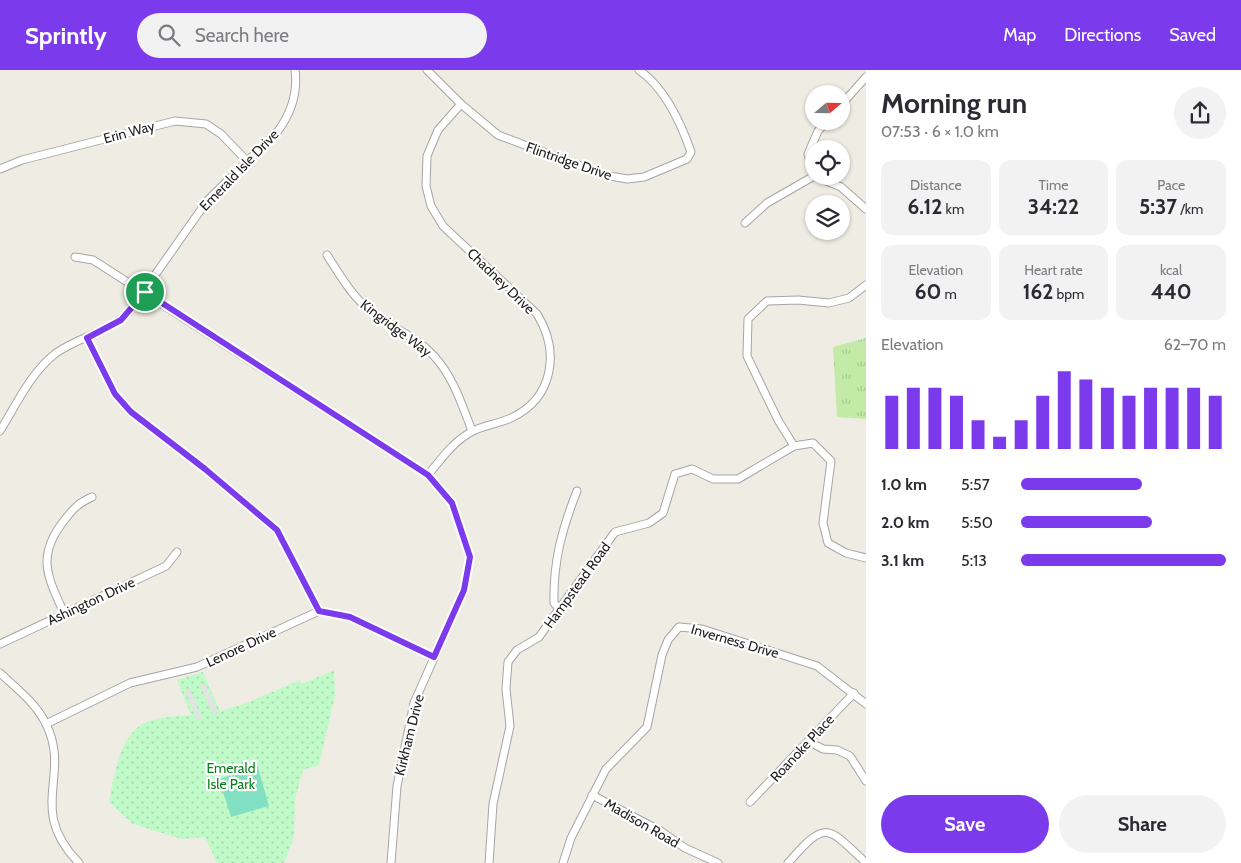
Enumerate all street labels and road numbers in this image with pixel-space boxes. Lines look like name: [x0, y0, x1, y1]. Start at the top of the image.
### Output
street label: Erin Way: [101, 117, 157, 147]
street label: Emerald Isle Drive: [196, 125, 282, 215]
street label: Flintridge Drive: [524, 138, 614, 184]
street label: Chadney Drive: [463, 244, 539, 318]
street label: Kingridge Way: [357, 295, 435, 361]
street label: Hampstead Road: [540, 538, 614, 632]
street label: Ashington Drive: [44, 573, 138, 629]
street label: Inverness Drive: [689, 620, 781, 662]
street label: Lenore Drive: [203, 623, 279, 671]
street label: Kirkham Drive: [390, 693, 428, 777]
street label: Roanoke Place: [766, 710, 838, 786]
street label: Madison Road: [601, 794, 683, 852]

